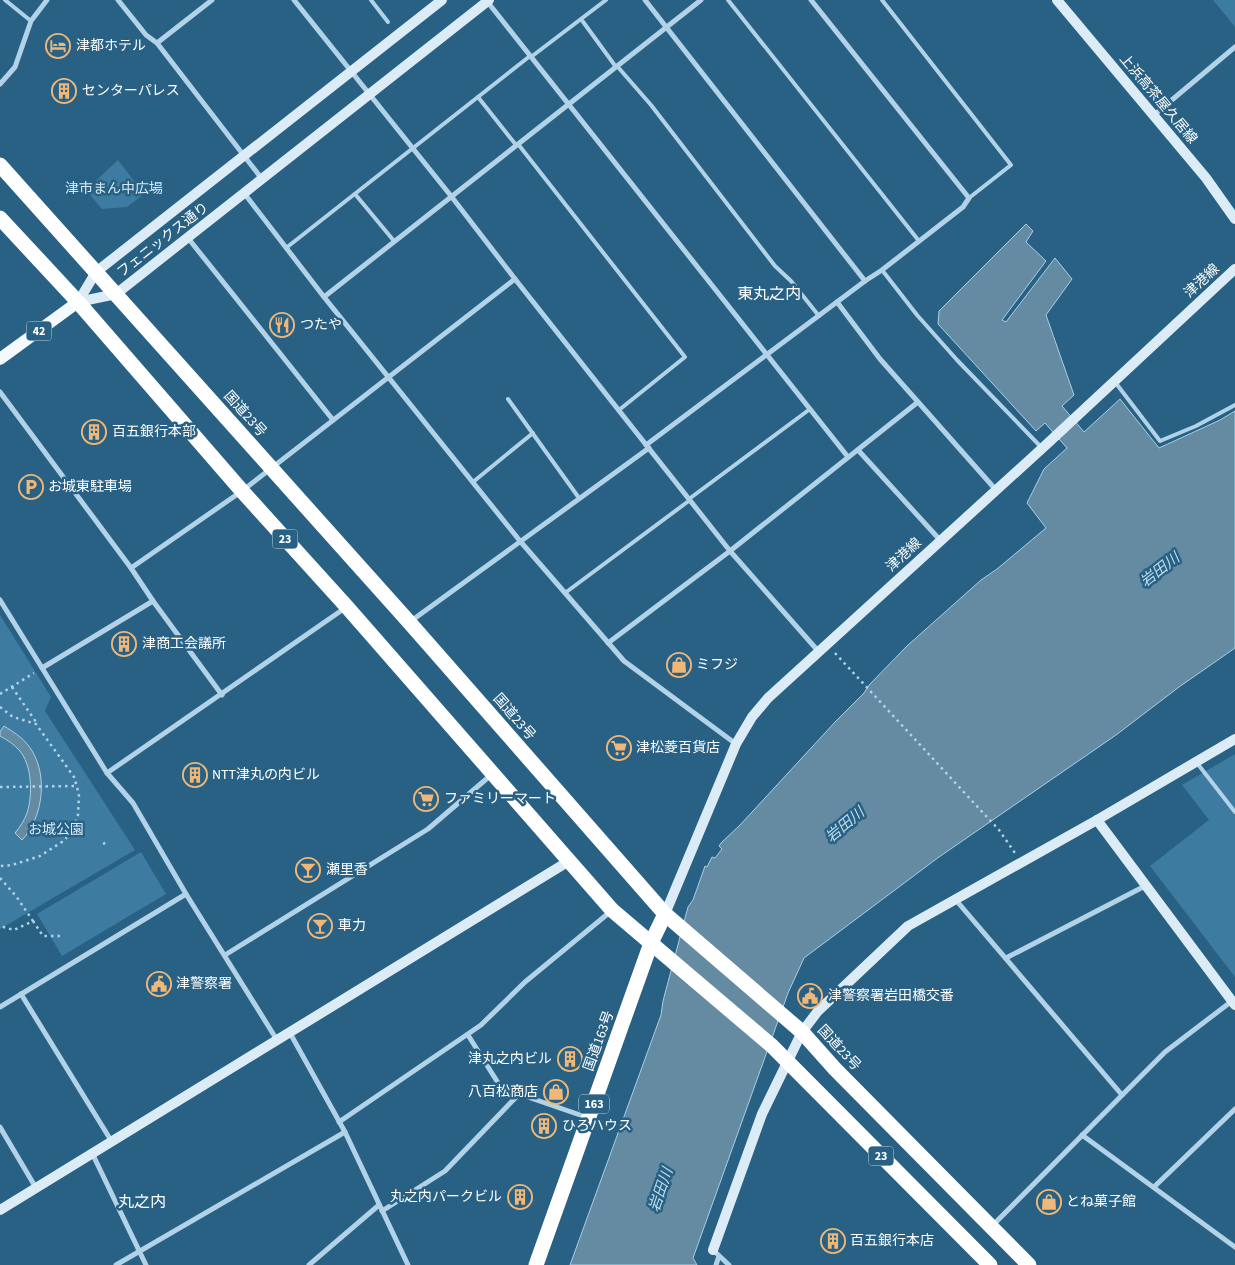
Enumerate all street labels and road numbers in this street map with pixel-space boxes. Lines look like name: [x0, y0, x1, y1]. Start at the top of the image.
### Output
street label: 上浜高茶屋久居線: [1114, 50, 1202, 148]
street label: フェニックス通り: [113, 198, 213, 282]
street label: 津港線: [1180, 259, 1224, 303]
road number: 42: [26, 322, 52, 341]
street label: 国道23号: [219, 387, 271, 441]
road number: 23: [272, 530, 298, 548]
street label: 津港線: [882, 533, 926, 577]
street label: 国道23号: [488, 689, 540, 745]
street label: 国道163号: [579, 1008, 619, 1074]
street label: 国道23号: [813, 1021, 865, 1075]
road number: 163: [579, 1094, 609, 1114]
road number: 23: [868, 1146, 894, 1166]

